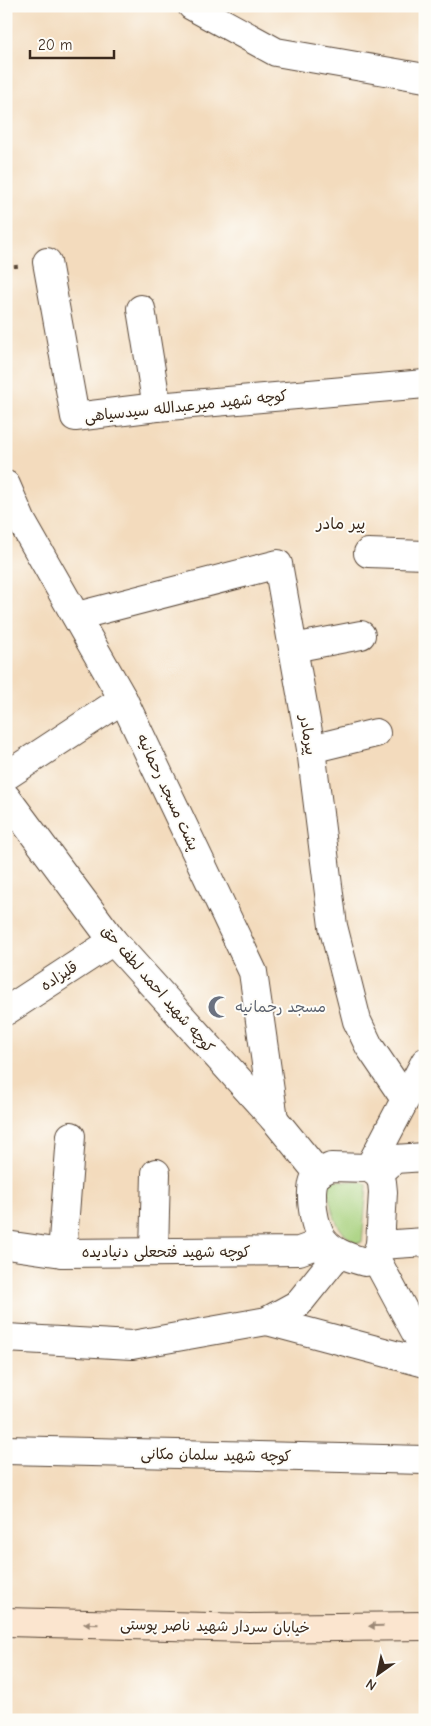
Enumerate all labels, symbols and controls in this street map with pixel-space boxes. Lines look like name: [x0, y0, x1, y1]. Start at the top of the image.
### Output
scale bar: [30, 28, 114, 60]
text: 20 m: [38, 36, 72, 54]
street label: کوچه شهید میرعبدالله سیدسیاهی: [84, 386, 288, 427]
district label: پیر مادر: [314, 515, 366, 534]
street label: پیرمادر: [295, 713, 320, 756]
street label: پشت مسجد رحمانیه: [132, 731, 203, 854]
street label: کوچه شهید احمد لطف حق: [97, 921, 218, 1057]
street label: قلیزاده: [37, 957, 81, 995]
mosque icon: مسجد رحمانیه: [206, 994, 232, 1020]
place label: مسجد رحمانیه: [235, 998, 326, 1016]
street label: کوچه شهید فتحعلی دنیادیده: [82, 1243, 250, 1262]
street label: کوچه شهید سلمان مکانی: [141, 1445, 291, 1466]
street label: خیابان سردار شهید ناصر پوستی: [120, 1615, 310, 1638]
one-way arrow: [83, 1620, 99, 1628]
one-way arrow: [368, 1622, 384, 1630]
north arrow: [354, 1648, 404, 1698]
text: N: [363, 1675, 380, 1694]

